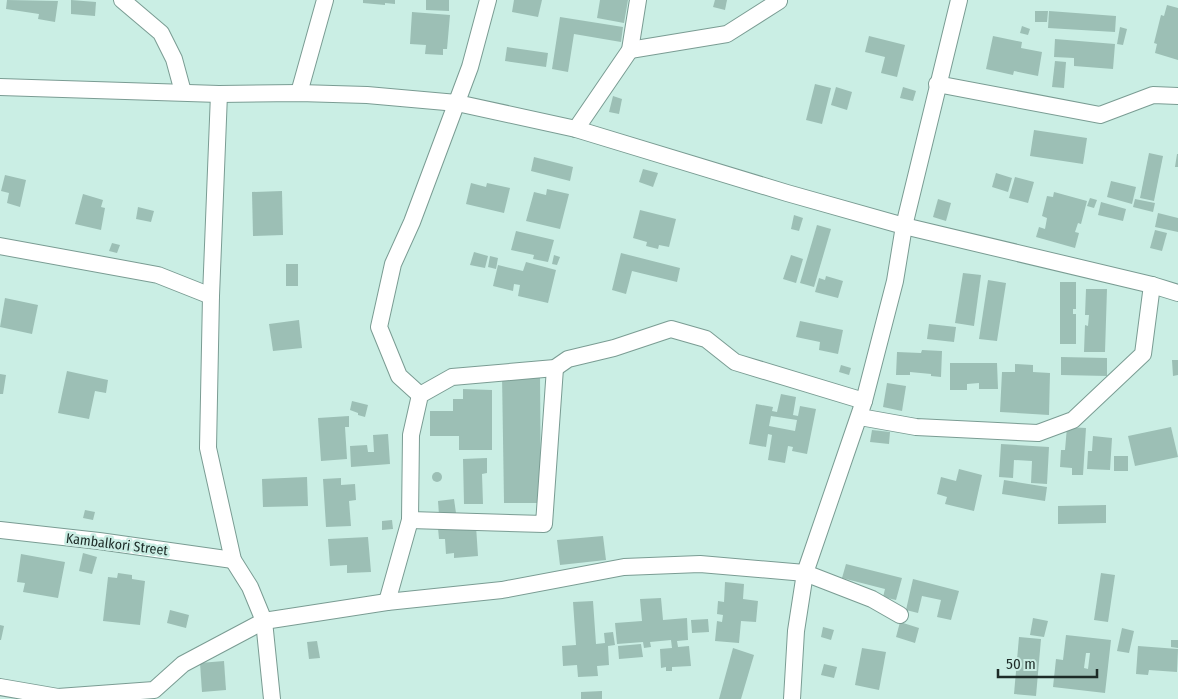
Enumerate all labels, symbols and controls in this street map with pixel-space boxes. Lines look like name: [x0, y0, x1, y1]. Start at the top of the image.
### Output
street label: Kambalkori Street: [65, 530, 169, 559]
scale bar: [998, 646, 1097, 678]
text: 50 m: [1006, 655, 1036, 673]

